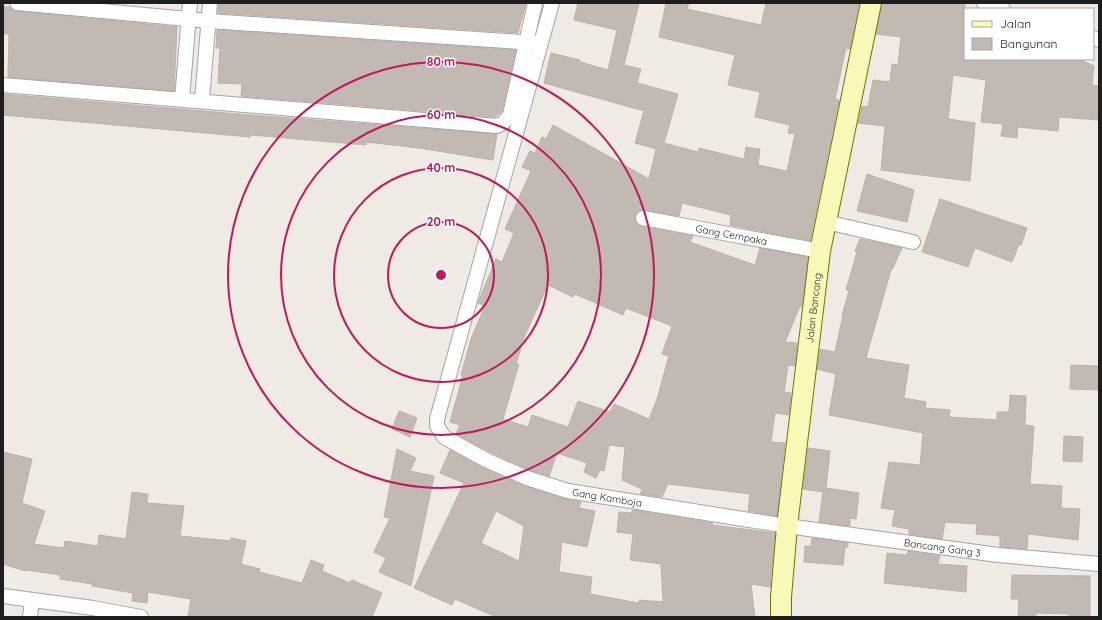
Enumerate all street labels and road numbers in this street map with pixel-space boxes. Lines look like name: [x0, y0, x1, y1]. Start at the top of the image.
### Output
street label: Gang Cempaka: [695, 221, 768, 248]
street label: Jalan Bancang: [803, 272, 824, 344]
street label: Gang Kamboja: [571, 485, 643, 509]
street label: Bancang Gang 3: [903, 536, 982, 559]

